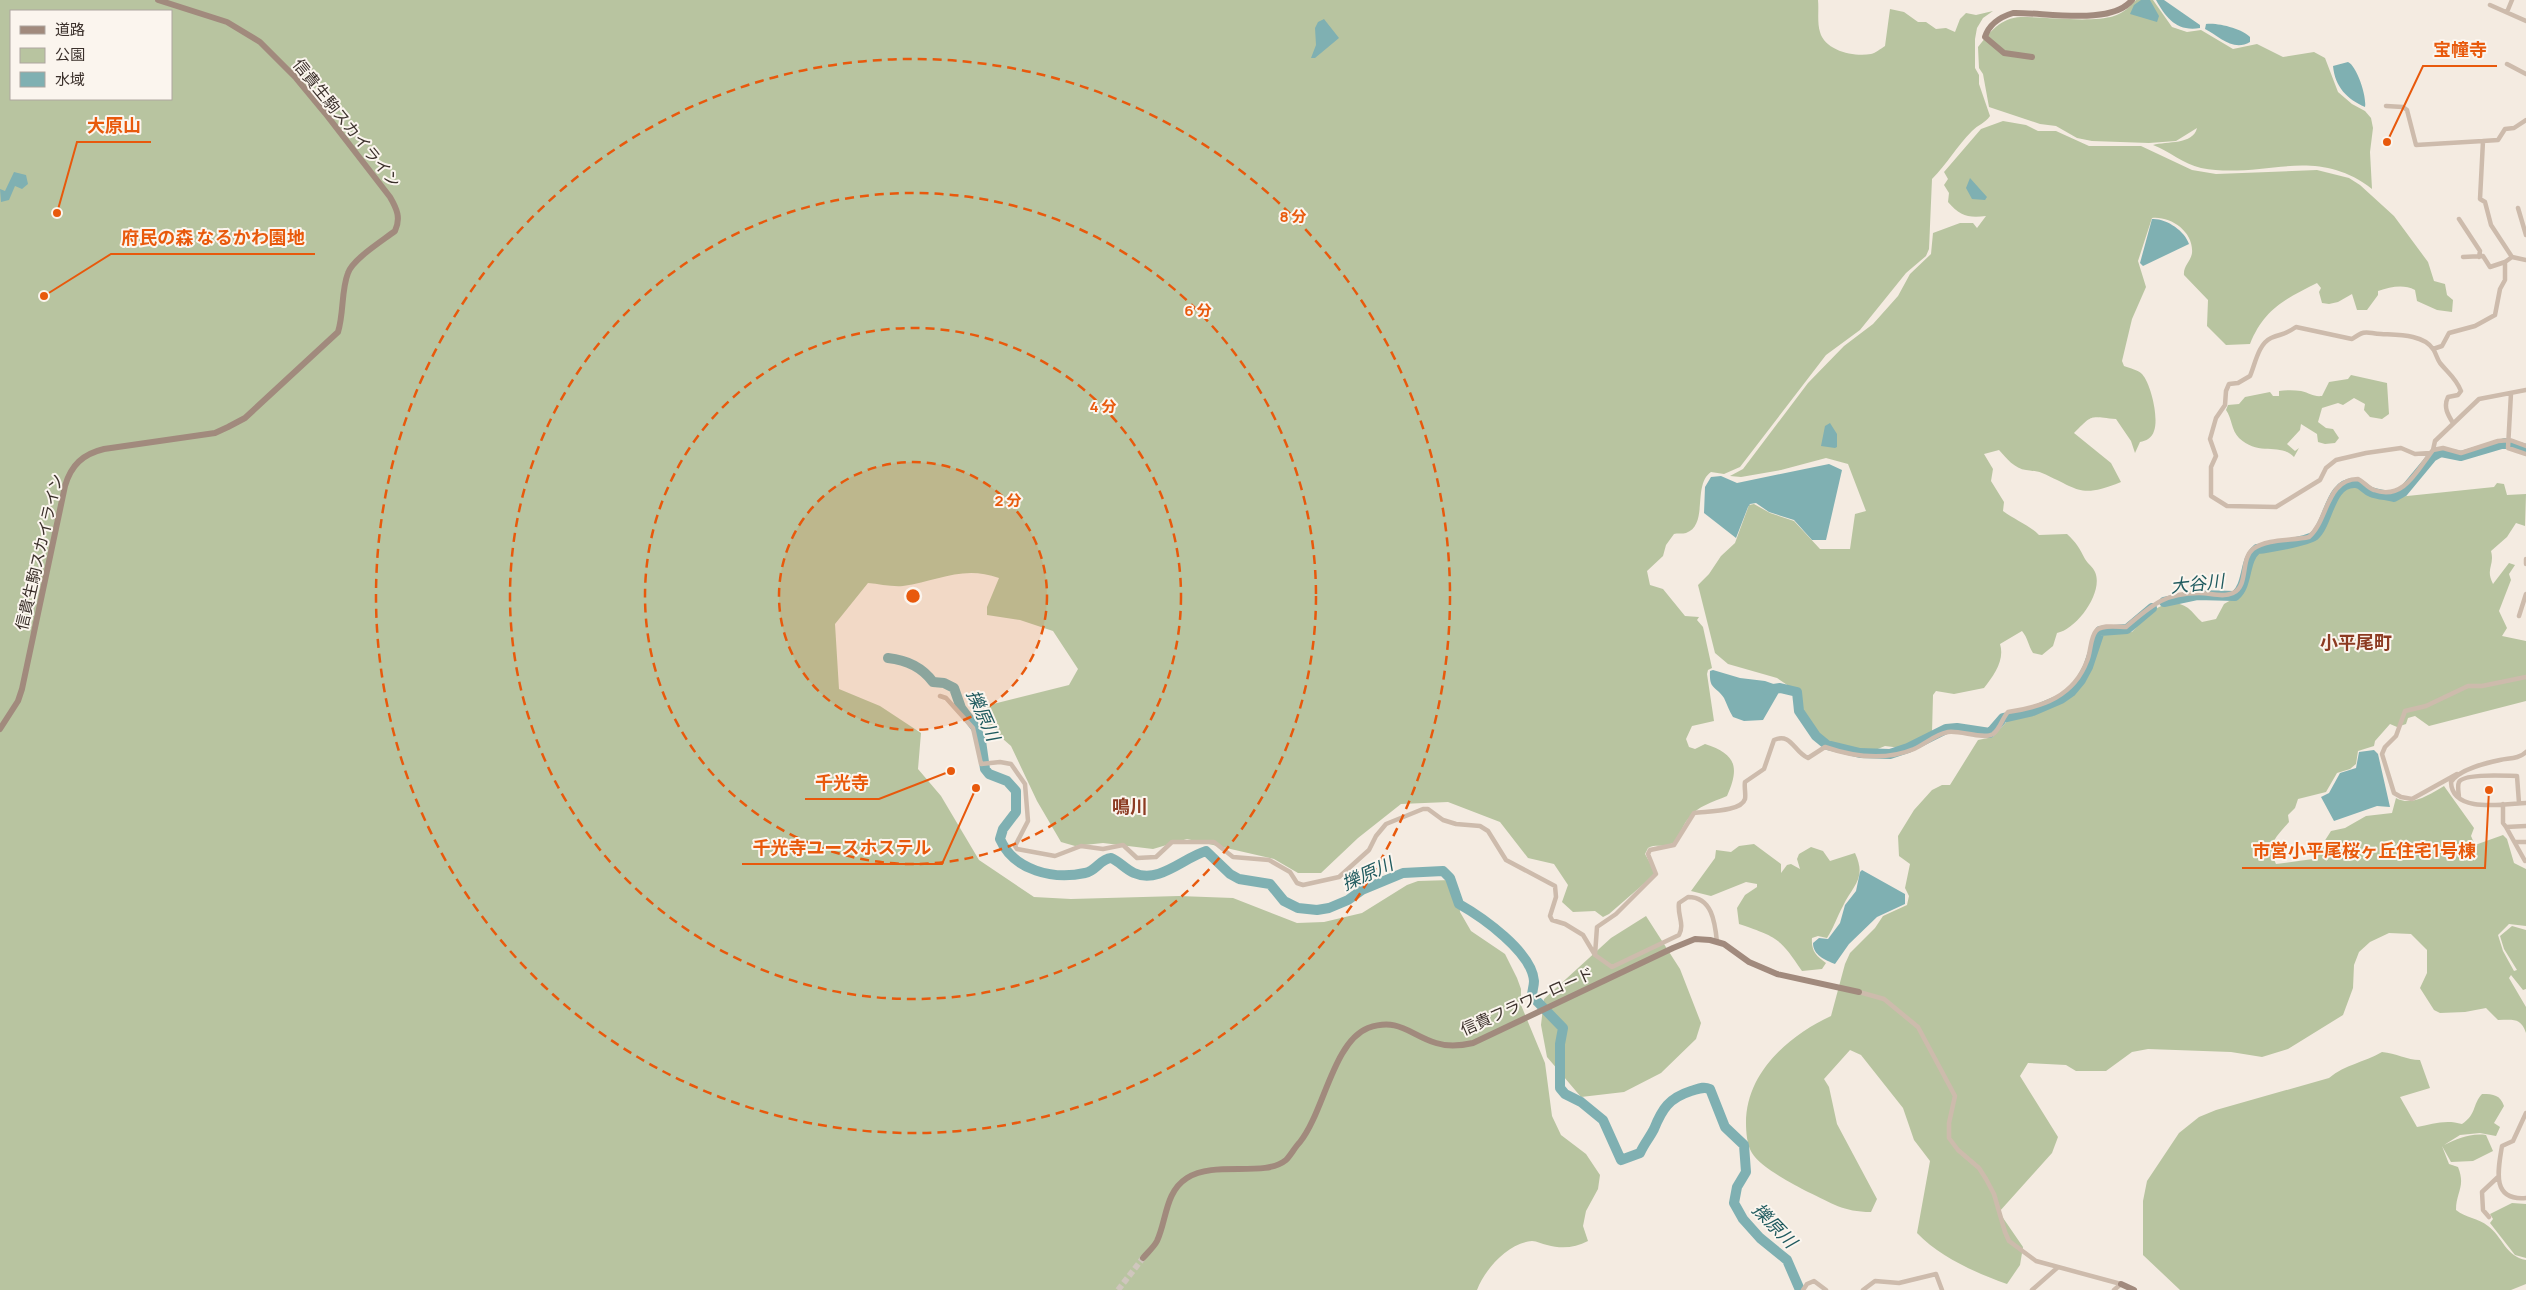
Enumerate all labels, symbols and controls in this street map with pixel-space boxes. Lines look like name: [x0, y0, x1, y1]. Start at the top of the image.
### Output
legend: [10, 10, 172, 100]
text: 道路: [55, 19, 85, 40]
callout: 宝幢寺: [2423, 33, 2497, 66]
text: 宝幢寺: [2433, 37, 2487, 61]
text: 公園: [55, 44, 85, 65]
street label: 信貴生駒スカイライン: [288, 54, 406, 192]
text: 水域: [55, 69, 85, 90]
callout: 大原山: [77, 109, 151, 142]
text: 大原山: [87, 113, 141, 137]
text: 8 分: [1279, 206, 1307, 227]
callout: 府民の森 なるかわ園地: [111, 221, 315, 254]
text: 府民の森 なるかわ園地: [121, 225, 305, 249]
text: 6 分: [1184, 300, 1212, 321]
text: 4 分: [1089, 396, 1117, 417]
street label: 信貴生駒スカイライン: [10, 472, 68, 632]
text: 2 分: [995, 490, 1021, 511]
water label: 大谷川: [2169, 568, 2227, 598]
centre of rings: [904, 587, 922, 605]
district label: 小平尾町: [2320, 630, 2392, 654]
water label: 擽原川: [962, 685, 1007, 746]
callout: 千光寺: [805, 766, 879, 799]
text: 千光寺: [815, 770, 869, 794]
district label: 鳴川: [1112, 794, 1148, 818]
callout: 千光寺ユースホステル: [742, 831, 942, 864]
text: 千光寺ユースホステル: [752, 835, 932, 859]
callout: 市営小平尾桜ヶ丘住宅1号棟: [2242, 835, 2485, 868]
text: 市営小平尾桜ヶ丘住宅1号棟: [2252, 838, 2476, 862]
water label: 擽原川: [1337, 850, 1398, 895]
street label: 信貴フラワーロード: [1457, 962, 1597, 1040]
water label: 擽原川: [1748, 1197, 1804, 1254]

